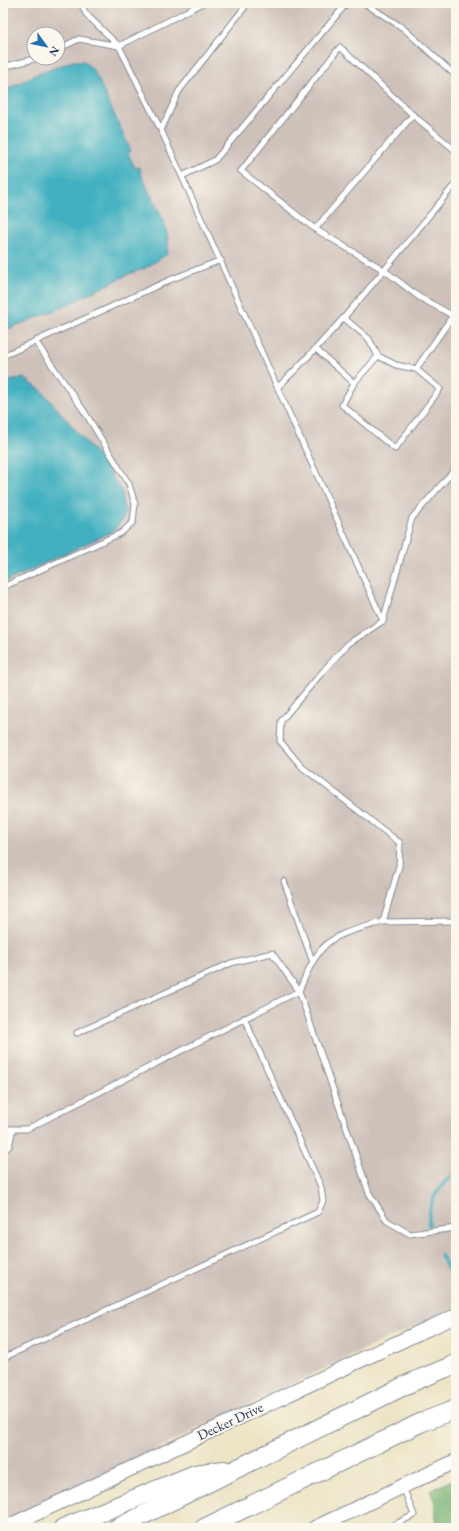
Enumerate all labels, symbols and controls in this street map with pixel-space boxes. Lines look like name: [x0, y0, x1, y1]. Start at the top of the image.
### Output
north arrow: [26, 26, 66, 66]
text: N: [46, 44, 63, 59]
street label: Decker Drive: [194, 1398, 266, 1444]

